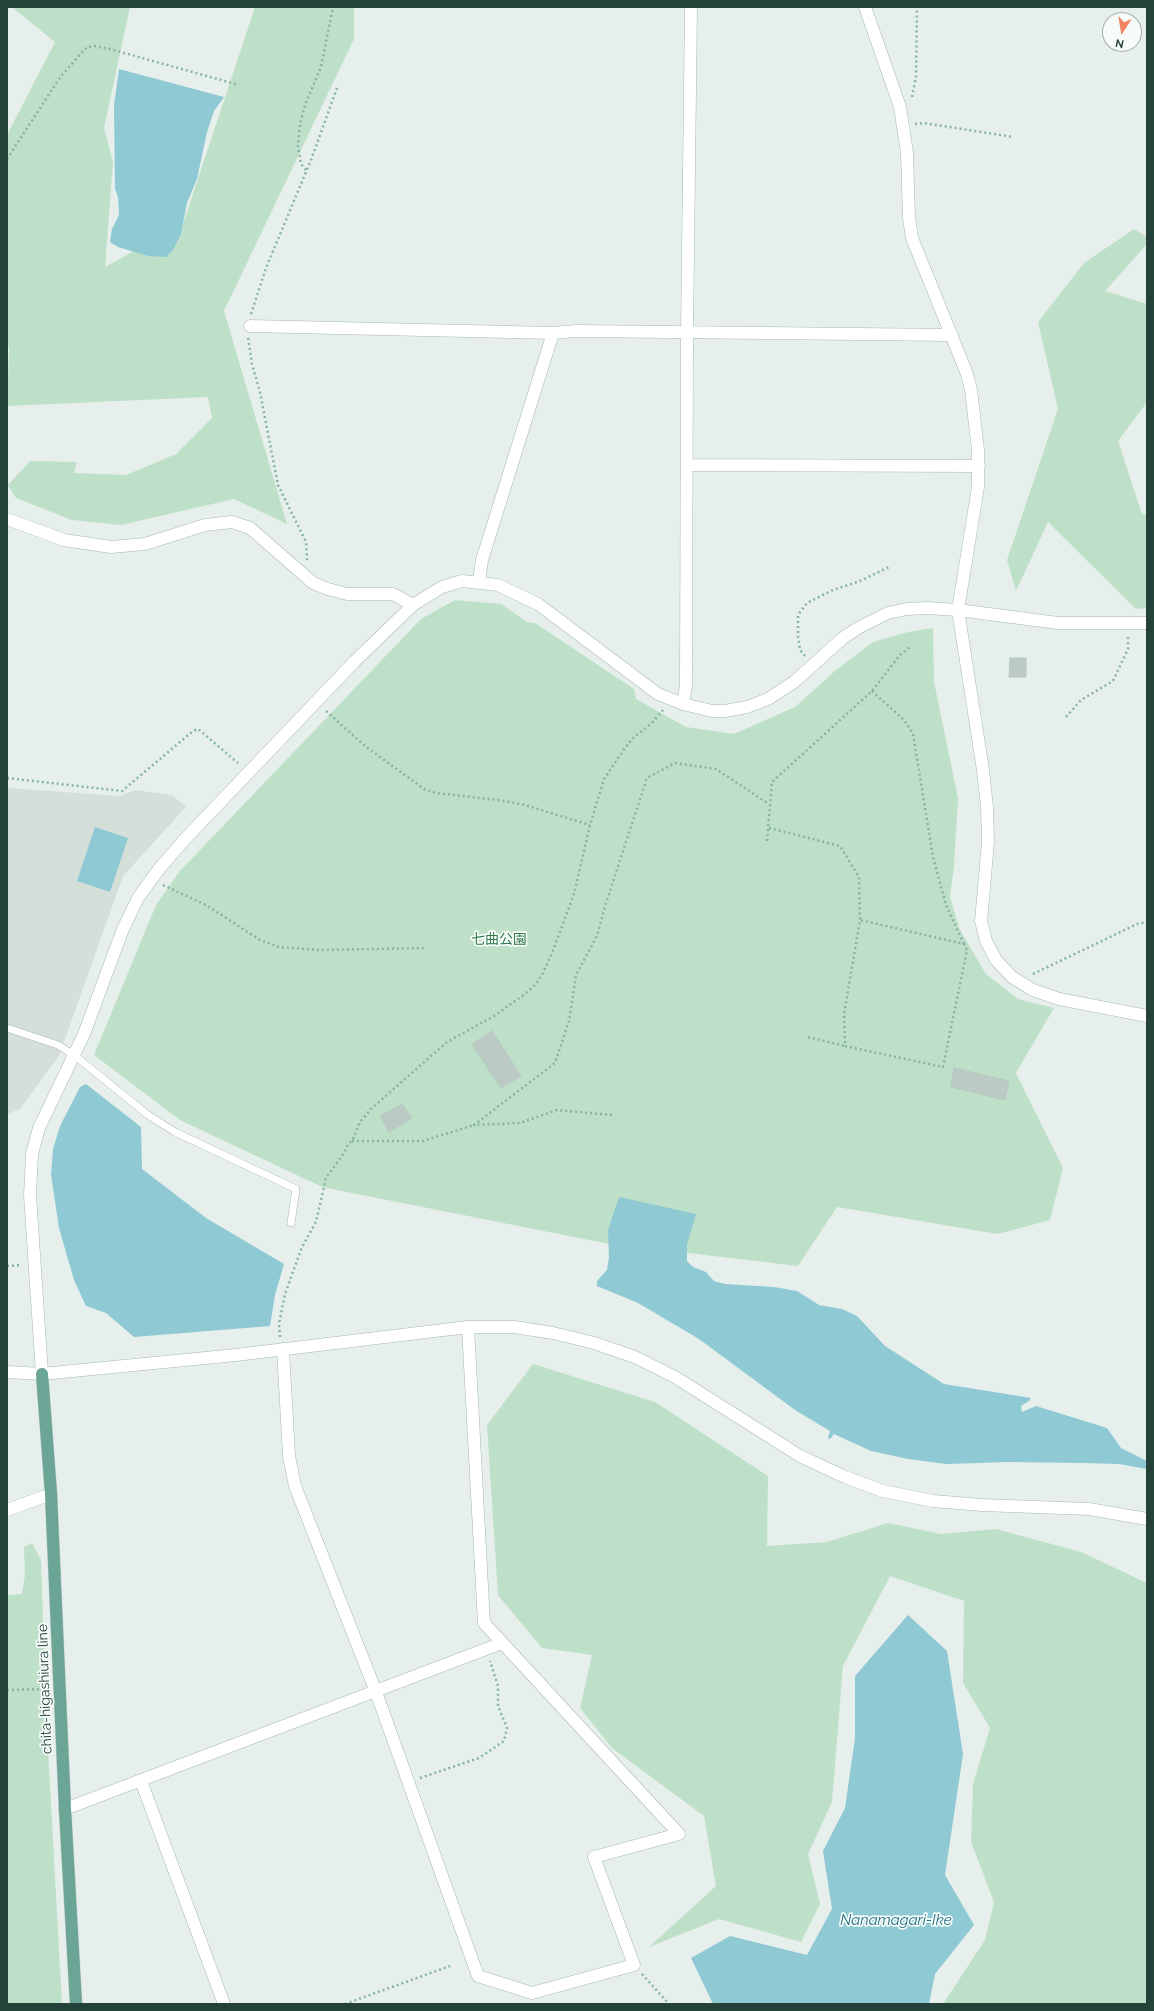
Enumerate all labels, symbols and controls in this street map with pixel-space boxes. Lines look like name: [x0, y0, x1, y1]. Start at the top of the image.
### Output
north arrow: [1102, 12, 1142, 52]
text: N: [1114, 36, 1125, 50]
park label: 七曲公園: [471, 932, 527, 948]
street label: chita-higashiura line: [34, 1624, 56, 1754]
water label: Nanamagari-Ike: [840, 1911, 952, 1929]

